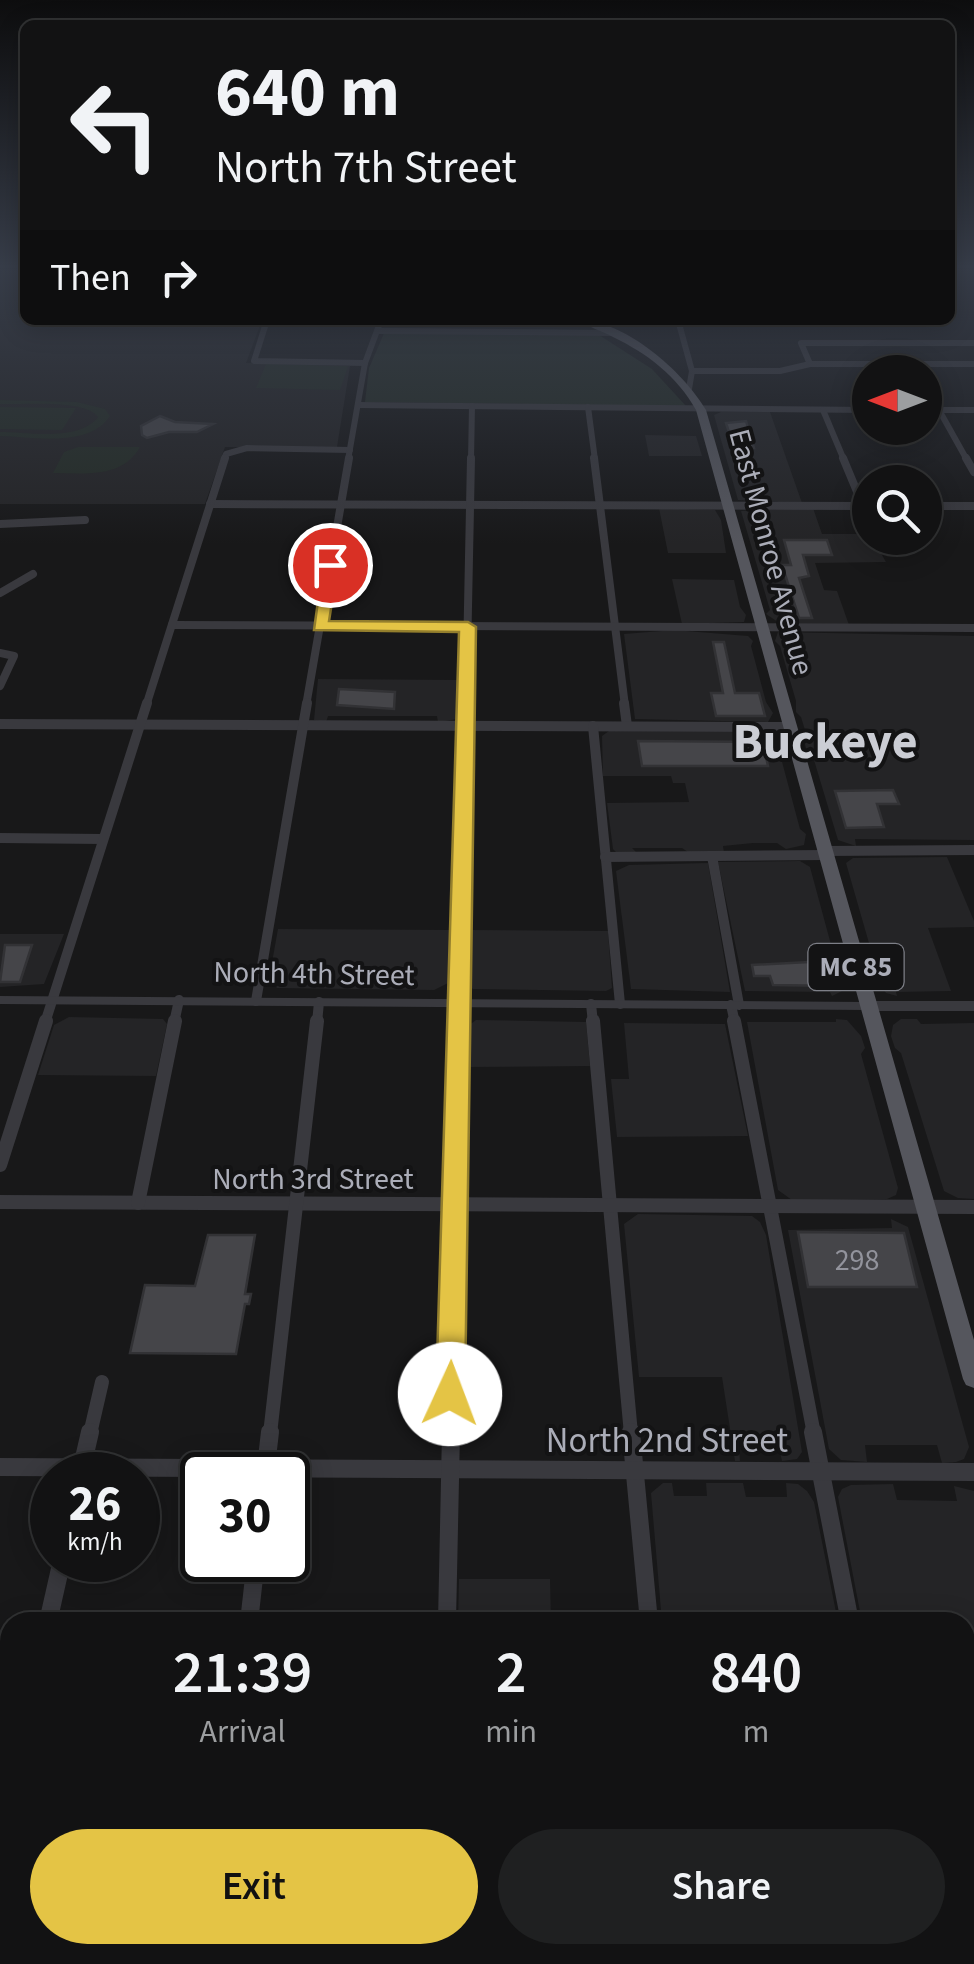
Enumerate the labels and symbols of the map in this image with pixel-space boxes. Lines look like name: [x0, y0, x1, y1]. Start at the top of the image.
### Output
north arrow: [852, 355, 942, 445]
street label: East Monroe Avenue: [717, 424, 825, 680]
pin: [288, 523, 373, 608]
district label: Buckeye: [732, 707, 918, 778]
road number: MC 85: [808, 944, 904, 990]
street label: North 4th Street: [213, 951, 415, 997]
street label: North 3rd Street: [212, 1158, 414, 1201]
house number: 298: [835, 1239, 879, 1282]
position arrow: [398, 1342, 502, 1446]
street label: North 2nd Street: [546, 1416, 788, 1466]
speed limit sign: 30: [180, 1452, 310, 1582]

